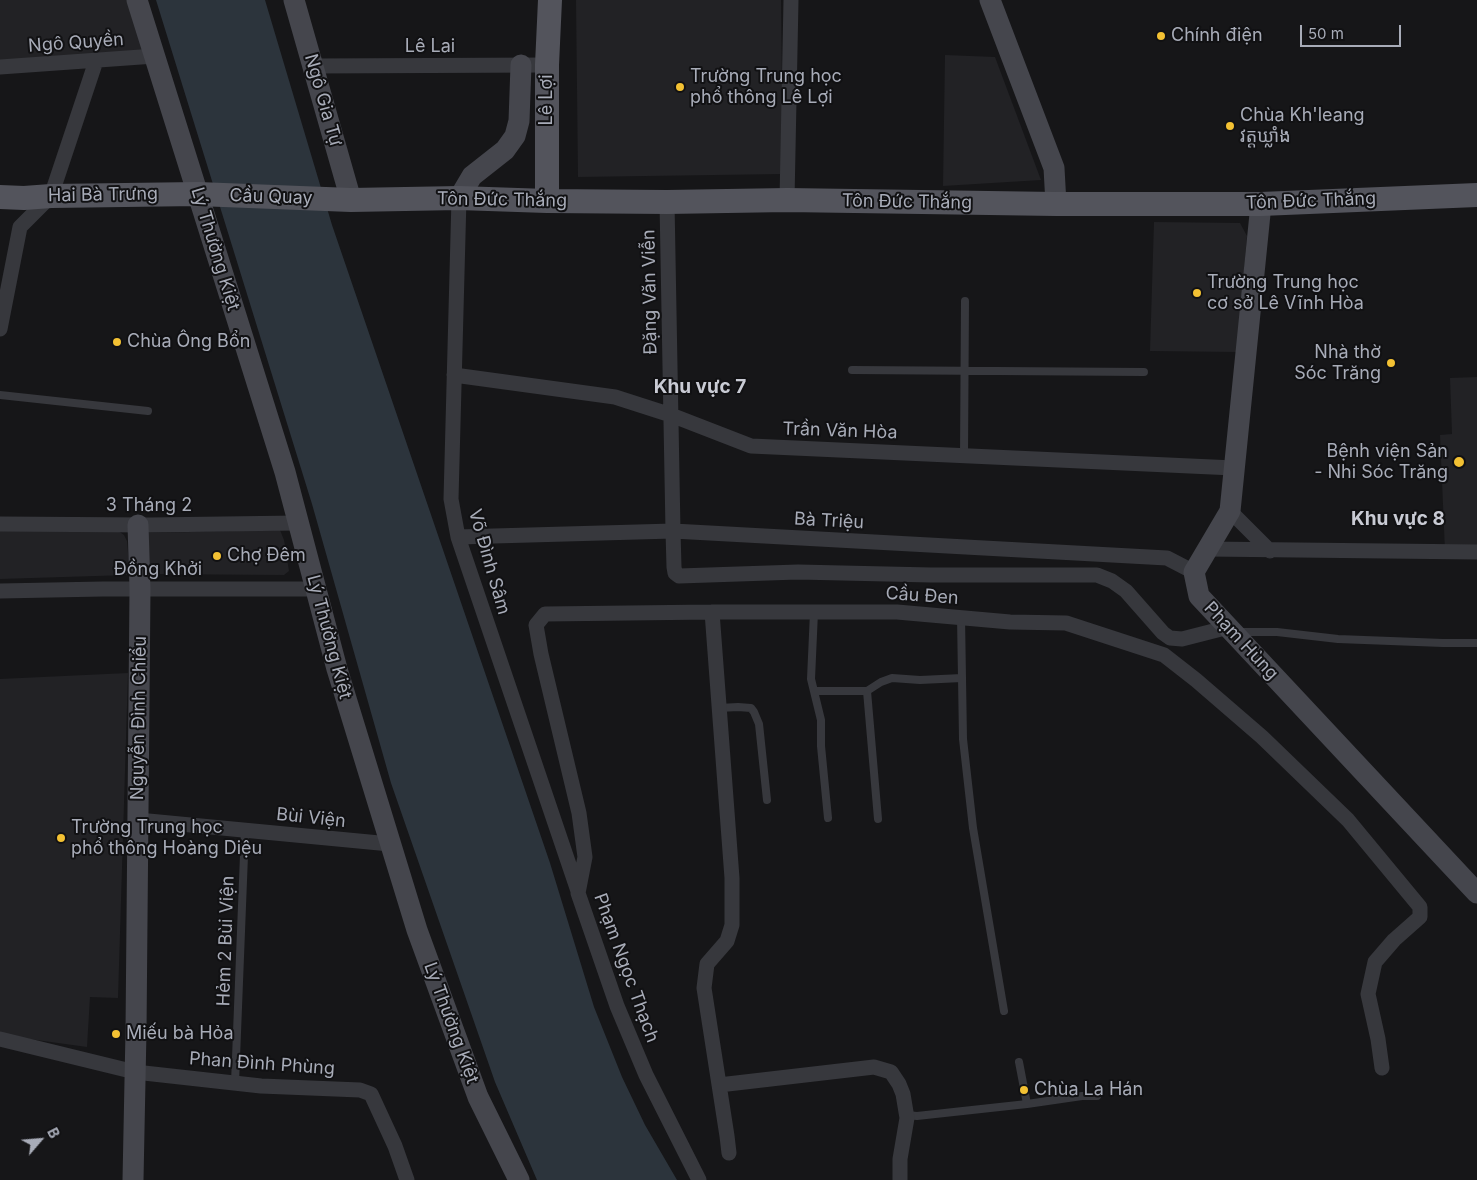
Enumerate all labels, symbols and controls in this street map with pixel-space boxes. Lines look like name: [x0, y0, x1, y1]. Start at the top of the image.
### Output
scale bar: [1302, 15, 1403, 47]
text: 50 m: [1308, 24, 1344, 43]
place label: Chính điện: [1171, 25, 1263, 47]
street label: Ngô Quyền: [27, 29, 125, 57]
marker: Chính điện: [1155, 30, 1167, 42]
street label: Lê Lai: [405, 36, 455, 58]
street label: Ngô Gia Tự: [300, 51, 346, 149]
place label: Trường Trung học phổ thông Lê Lợi: [690, 66, 842, 108]
street label: Lê Lợi: [536, 74, 558, 126]
marker: Trường Trung học phổ thông Lê Lợi: [674, 81, 686, 93]
place label: Chùa Kh'leang វត្តឃ្លាំង: [1240, 105, 1365, 148]
marker: Chùa Kh'leang វត្តឃ្លាំង: [1224, 120, 1236, 132]
street label: Hai Bà Trưng: [48, 183, 158, 207]
street label: Lý Thường Kiệt: [186, 185, 244, 313]
street label: Cầu Quay: [229, 185, 313, 209]
street label: Tôn Đức Thắng: [437, 188, 567, 212]
street label: Tôn Đức Thắng: [1246, 188, 1376, 214]
street label: Tôn Đức Thắng: [842, 190, 972, 214]
street label: Đặng Văn Viễn: [638, 229, 662, 355]
place label: Trường Trung học cơ sở Lê Vĩnh Hòa: [1207, 272, 1364, 314]
marker: Trường Trung học cơ sở Lê Vĩnh Hòa: [1191, 287, 1203, 299]
place label: Chùa Ông Bổn: [127, 331, 250, 353]
marker: Chùa Ông Bổn: [111, 336, 123, 348]
place label: Nhà thờ Sóc Trăng: [1294, 342, 1381, 384]
marker: Nhà thờ Sóc Trăng: [1385, 357, 1397, 369]
district label: Khu vực 7: [654, 376, 746, 398]
street label: Trần Văn Hòa: [782, 418, 898, 444]
place label: Bệnh viện Sản - Nhi Sóc Trăng: [1314, 441, 1448, 484]
marker: Bệnh viện Sản - Nhi Sóc Trăng: [1452, 455, 1466, 469]
street label: 3 Tháng 2: [106, 495, 192, 517]
street label: Võ Đình Sâm: [464, 507, 514, 617]
street label: Bà Triệu: [793, 508, 865, 534]
district label: Khu vực 8: [1351, 508, 1445, 530]
place label: Chợ Đêm: [227, 545, 306, 567]
marker: Chợ Đêm: [211, 550, 223, 562]
street label: Đồng Khởi: [114, 559, 202, 581]
street label: Lý Thường Kiệt: [302, 573, 356, 701]
street label: Cầu Đen: [885, 583, 959, 609]
street label: Phạm Hùng: [1199, 598, 1283, 684]
street label: Nguyễn Đình Chiểu: [127, 636, 151, 800]
street label: Bùi Viện: [275, 804, 347, 832]
place label: Trường Trung học phổ thông Hoàng Diệu: [71, 817, 262, 860]
marker: Trường Trung học phổ thông Hoàng Diệu: [55, 832, 67, 844]
street label: Hẻm 2 Bùi Viện: [213, 875, 239, 1007]
street label: Phạm Ngọc Thạch: [589, 890, 663, 1046]
street label: Lý Thường Kiệt: [419, 959, 483, 1087]
place label: Miếu bà Hỏa: [126, 1023, 234, 1045]
marker: Miếu bà Hỏa: [110, 1028, 122, 1040]
street label: Phan Đình Phùng: [188, 1048, 336, 1080]
place label: Chùa La Hán: [1034, 1079, 1143, 1101]
marker: Chùa La Hán: [1018, 1084, 1030, 1096]
north arrow: [15, 1115, 65, 1165]
text: B: [44, 1125, 63, 1141]

